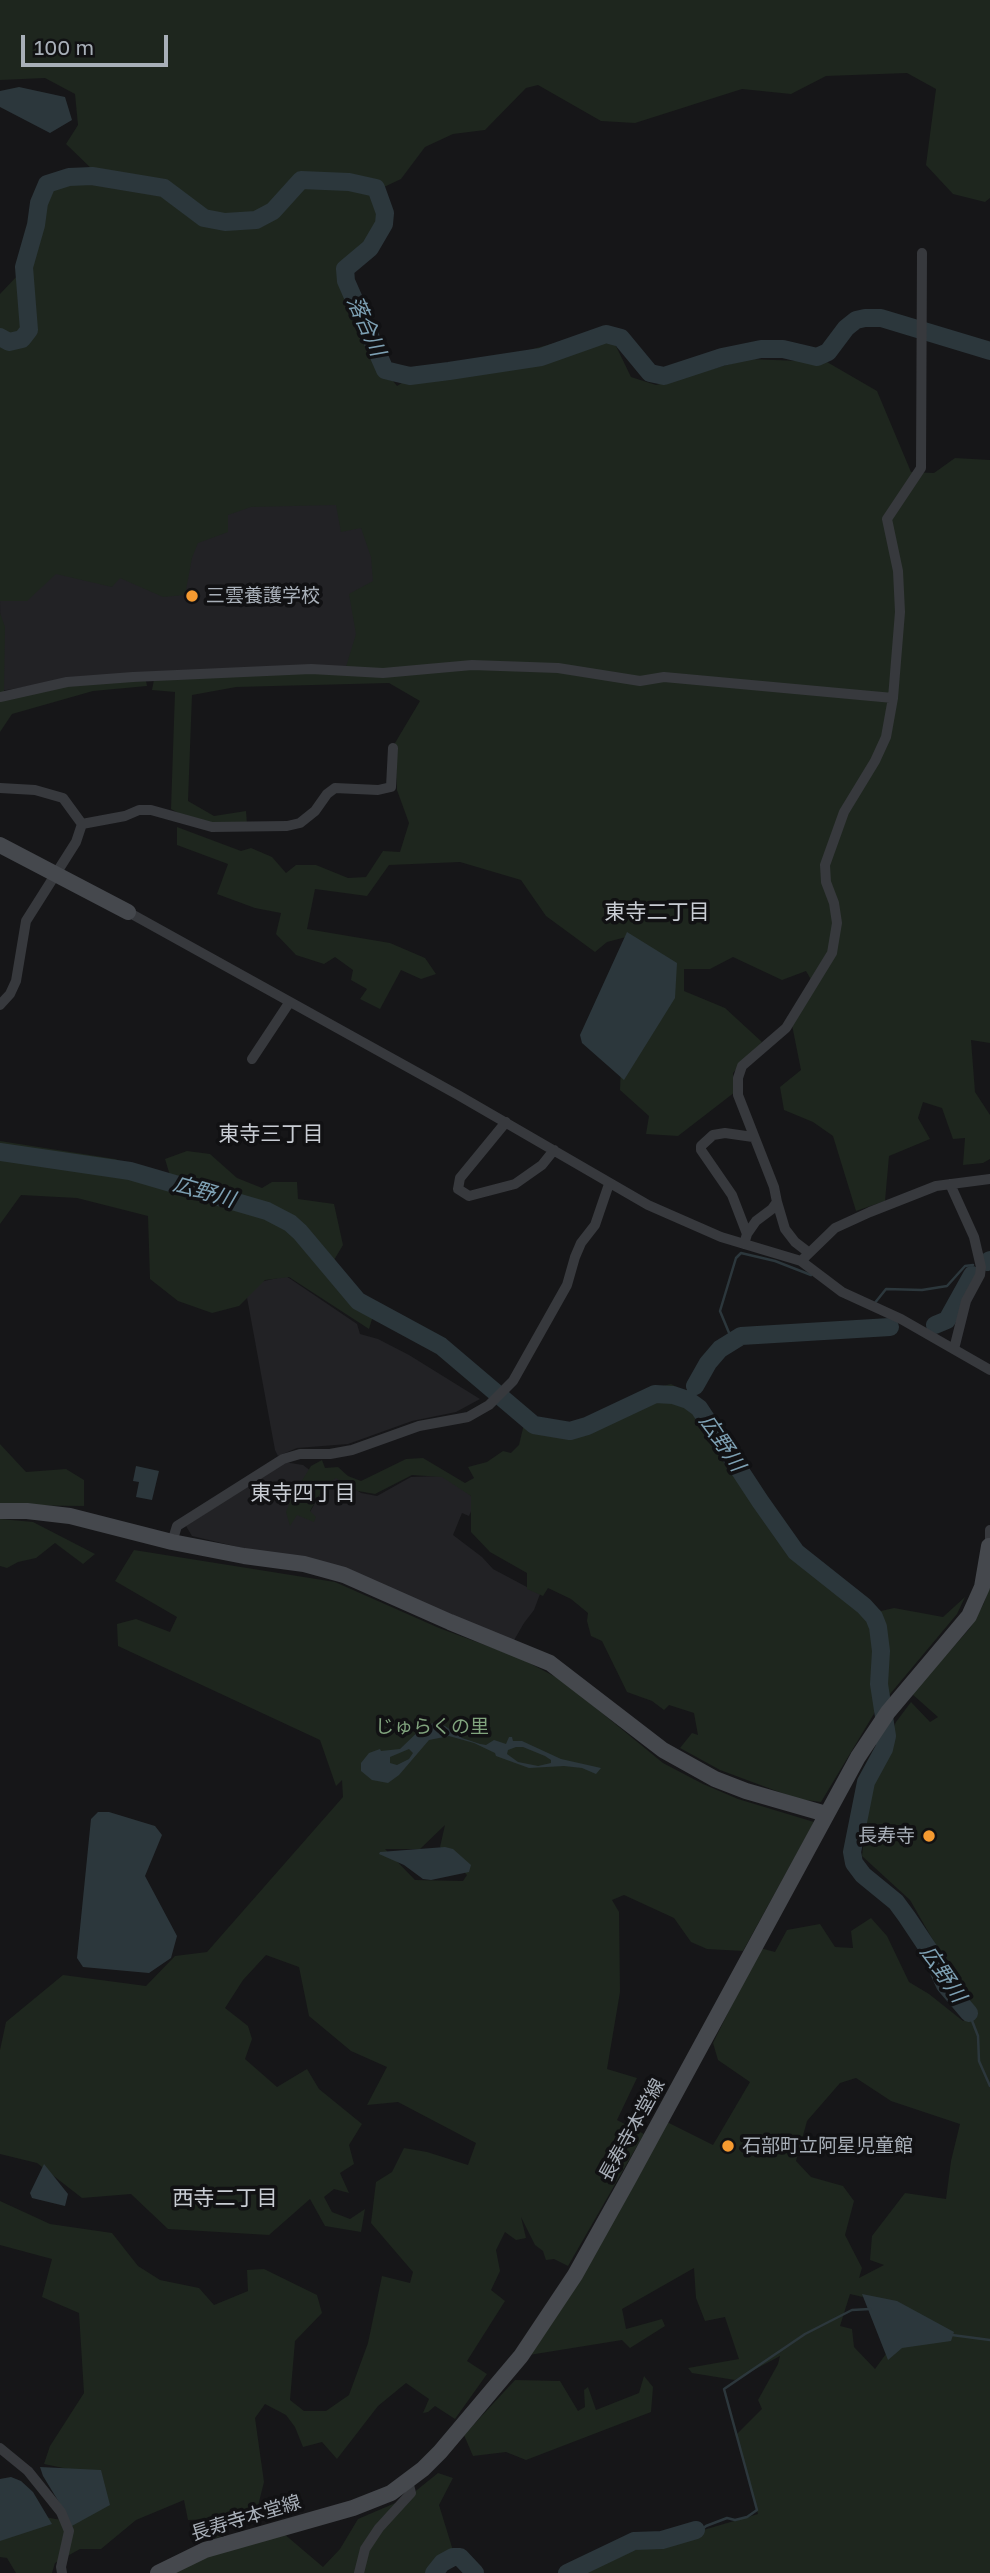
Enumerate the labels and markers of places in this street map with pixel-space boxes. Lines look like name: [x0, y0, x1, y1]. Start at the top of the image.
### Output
place label: 三雲養護学校: [206, 585, 320, 607]
marker: 三雲養護学校: [184, 588, 200, 604]
place label: 長寿寺: [858, 1825, 915, 1847]
marker: 長寿寺: [921, 1828, 937, 1844]
place label: 石部町立阿星児童館: [742, 2135, 913, 2157]
marker: 石部町立阿星児童館: [720, 2138, 736, 2154]

